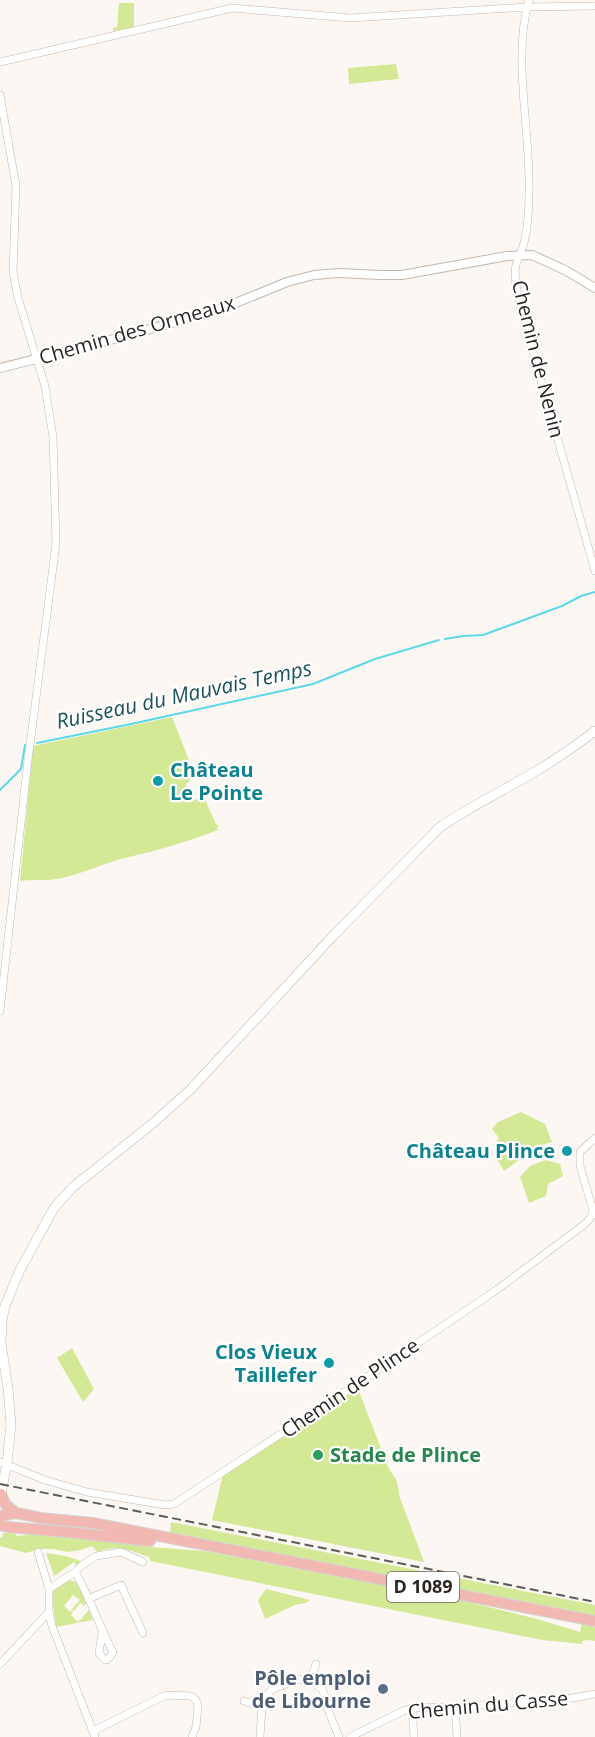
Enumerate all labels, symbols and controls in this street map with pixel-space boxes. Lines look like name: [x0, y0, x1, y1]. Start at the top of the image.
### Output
street label: Chemin de Nenin: [506, 277, 571, 441]
street label: Chemin des Ormeaux: [36, 288, 238, 370]
water label: Ruisseau du Mauvais Temps: [54, 653, 314, 735]
place label: Château Le Pointe: [170, 756, 263, 806]
marker: Château Le Pointe: [151, 774, 165, 788]
place label: Château Plince: [406, 1137, 555, 1164]
marker: Château Plince: [560, 1144, 574, 1158]
street label: Chemin de Plince: [275, 1331, 424, 1444]
place label: Clos Vieux Taillefer: [215, 1338, 317, 1388]
marker: Clos Vieux Taillefer: [322, 1356, 336, 1370]
place label: Stade de Plince: [330, 1441, 481, 1468]
marker: Stade de Plince: [311, 1448, 325, 1462]
road number: D 1089: [387, 1572, 459, 1602]
place label: Pôle emploi de Libourne: [252, 1664, 371, 1714]
marker: Pôle emploi de Libourne: [376, 1682, 390, 1696]
street label: Chemin du Casse: [407, 1684, 569, 1725]

